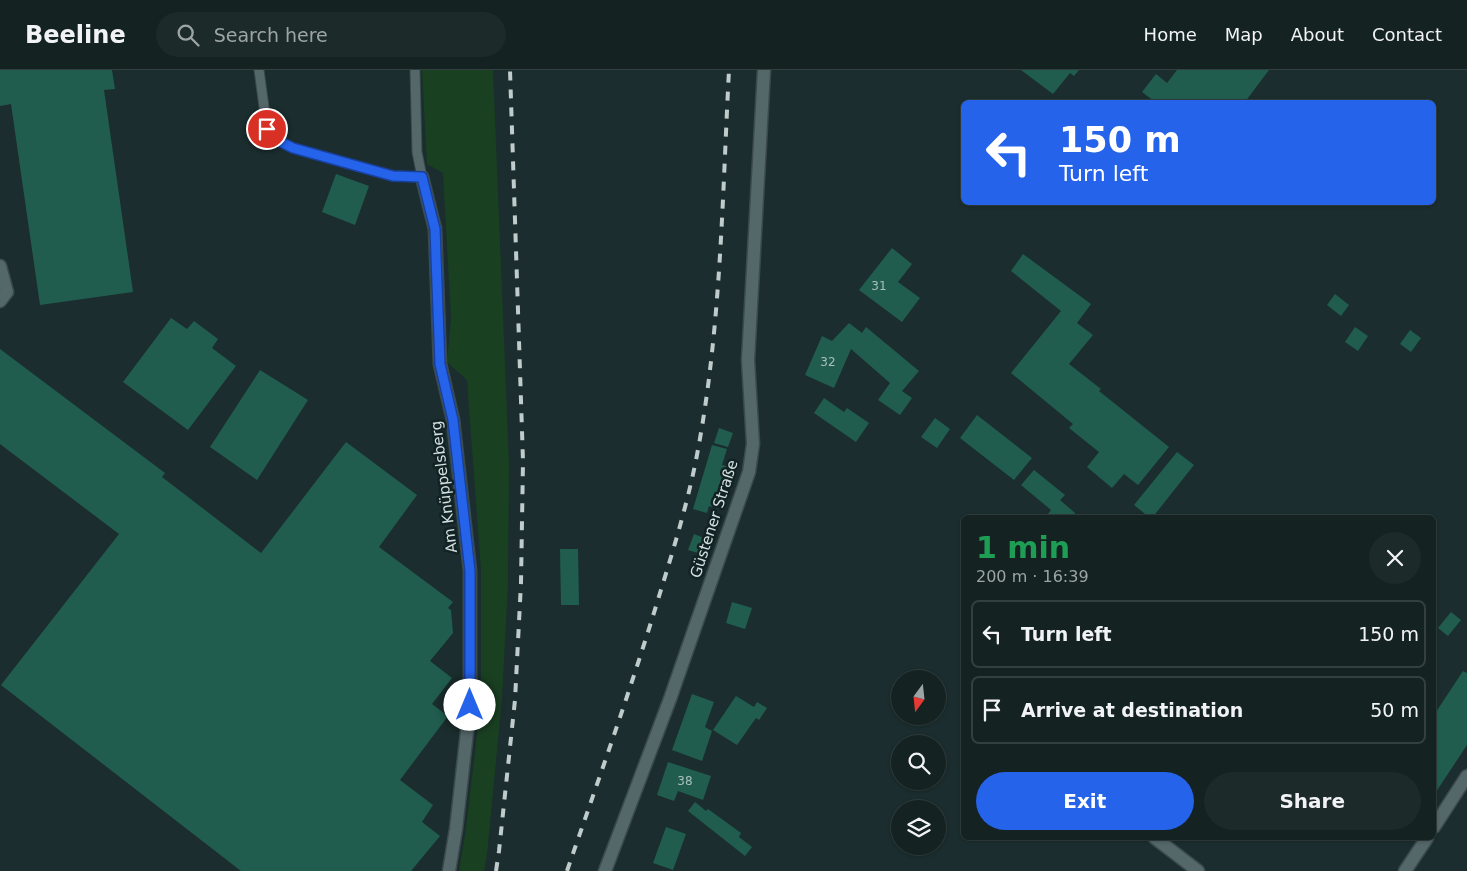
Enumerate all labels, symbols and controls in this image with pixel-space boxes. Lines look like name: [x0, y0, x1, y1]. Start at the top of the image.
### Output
search box: [156, 12, 506, 57]
text: Beeline: [25, 21, 126, 49]
icon: search: [174, 21, 202, 49]
text: Search here: [214, 24, 328, 46]
text: Home: [1144, 24, 1197, 45]
text: Map: [1225, 24, 1263, 45]
text: About: [1291, 24, 1344, 45]
text: Contact: [1372, 24, 1442, 45]
pin: [246, 108, 288, 150]
icon: arrive: [253, 115, 281, 143]
icon: left: [976, 120, 1041, 185]
text: 150 m: [1059, 120, 1181, 160]
text: Turn left: [1059, 161, 1148, 186]
house number: 31: [871, 279, 887, 293]
house number: 32: [820, 355, 836, 369]
street label: Am Knüppelsberg: [427, 420, 461, 554]
street label: Güstener Straße: [686, 458, 742, 580]
text: 1 min: [976, 530, 1070, 565]
button: close: [1369, 532, 1421, 584]
text: 200 m · 16:39: [976, 567, 1089, 586]
icon: left: [978, 620, 1006, 648]
text: Turn left: [1021, 623, 1112, 645]
text: 150 m: [1358, 623, 1419, 645]
north arrow: [891, 670, 946, 725]
map controls: [891, 670, 946, 855]
position arrow: [443, 678, 495, 730]
icon: arrive: [978, 696, 1006, 724]
text: Arrive at destination: [1021, 699, 1243, 721]
text: 50 m: [1370, 699, 1419, 721]
button: search: [891, 735, 946, 790]
button: Exit: [976, 772, 1194, 830]
button: Share: [1204, 772, 1421, 830]
house number: 38: [677, 774, 693, 788]
button: layers: [891, 800, 946, 855]

